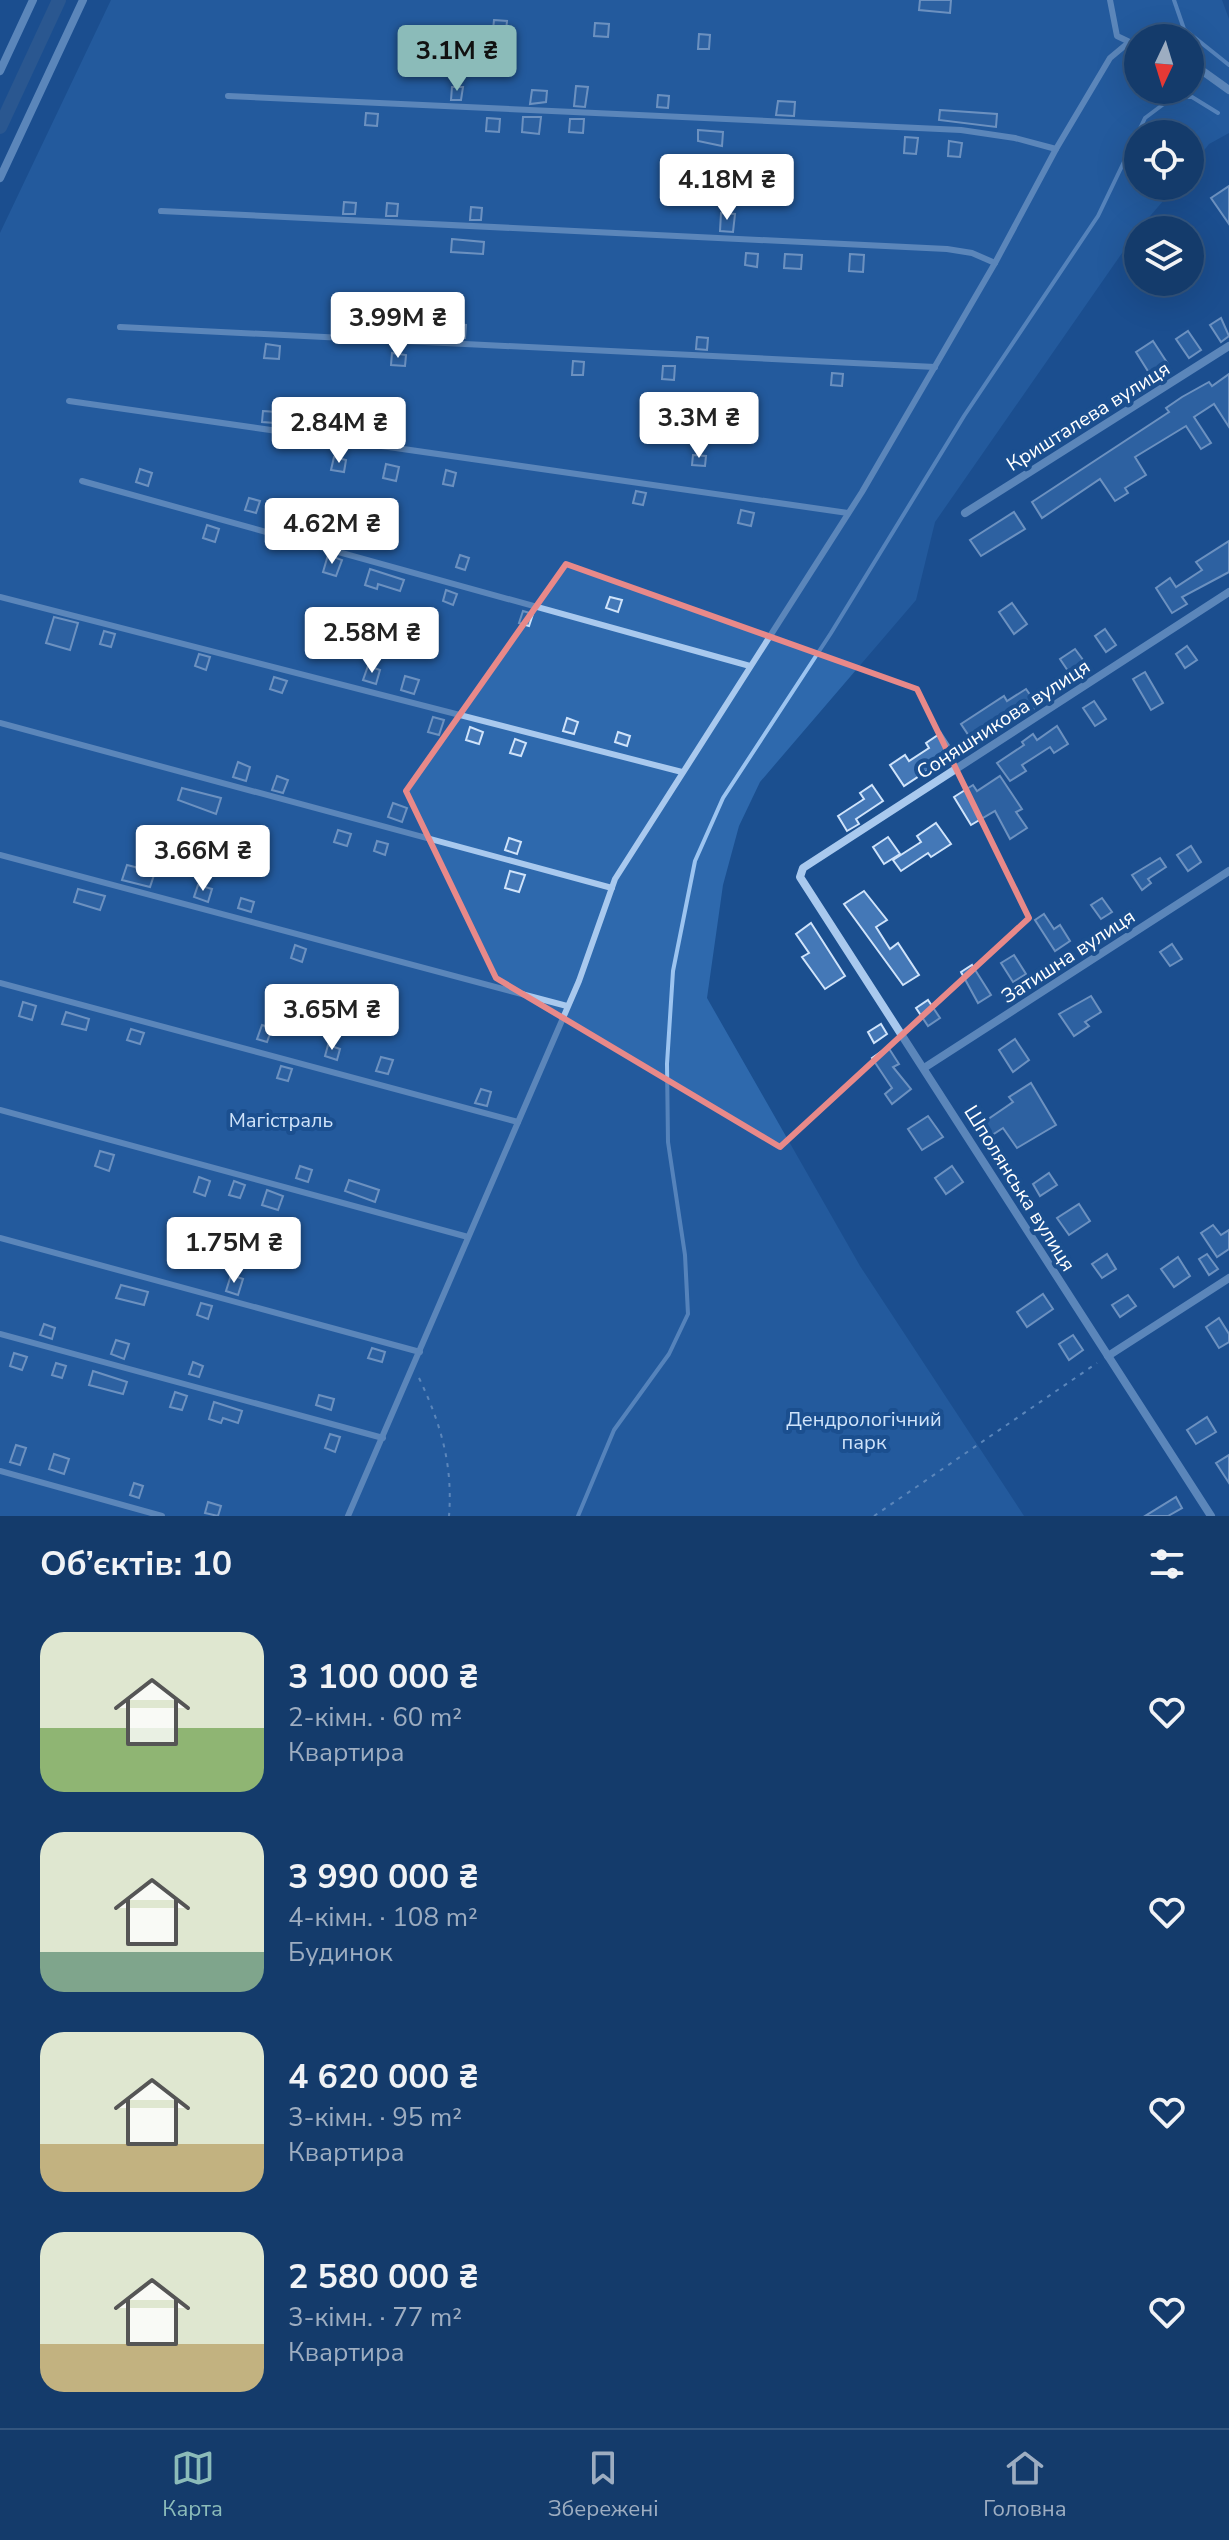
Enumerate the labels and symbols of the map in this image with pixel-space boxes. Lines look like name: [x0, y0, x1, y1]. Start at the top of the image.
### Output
north arrow: [1124, 24, 1204, 104]
pin: 3.1M ₴: [392, 25, 522, 93]
pin: 4.18M ₴: [653, 154, 801, 222]
pin: 3.99M ₴: [324, 292, 472, 360]
street label: Кришталева вулиця: [1001, 355, 1175, 478]
pin: 3.3M ₴: [634, 392, 764, 460]
pin: 2.84M ₴: [265, 397, 413, 465]
pin: 4.62M ₴: [258, 498, 406, 566]
pin: 2.58M ₴: [298, 607, 446, 675]
street label: Соняшникова вулиця: [911, 653, 1095, 786]
pin: 3.66M ₴: [129, 825, 277, 893]
street label: Затишна вулиця: [996, 903, 1140, 1010]
pin: 3.65M ₴: [258, 984, 406, 1052]
street label: Шполянська вулиця: [957, 1100, 1082, 1277]
park label: Магістраль: [229, 1107, 333, 1134]
pin: 1.75M ₴: [160, 1217, 308, 1285]
park label: Дендрологічний парк: [786, 1406, 942, 1456]

